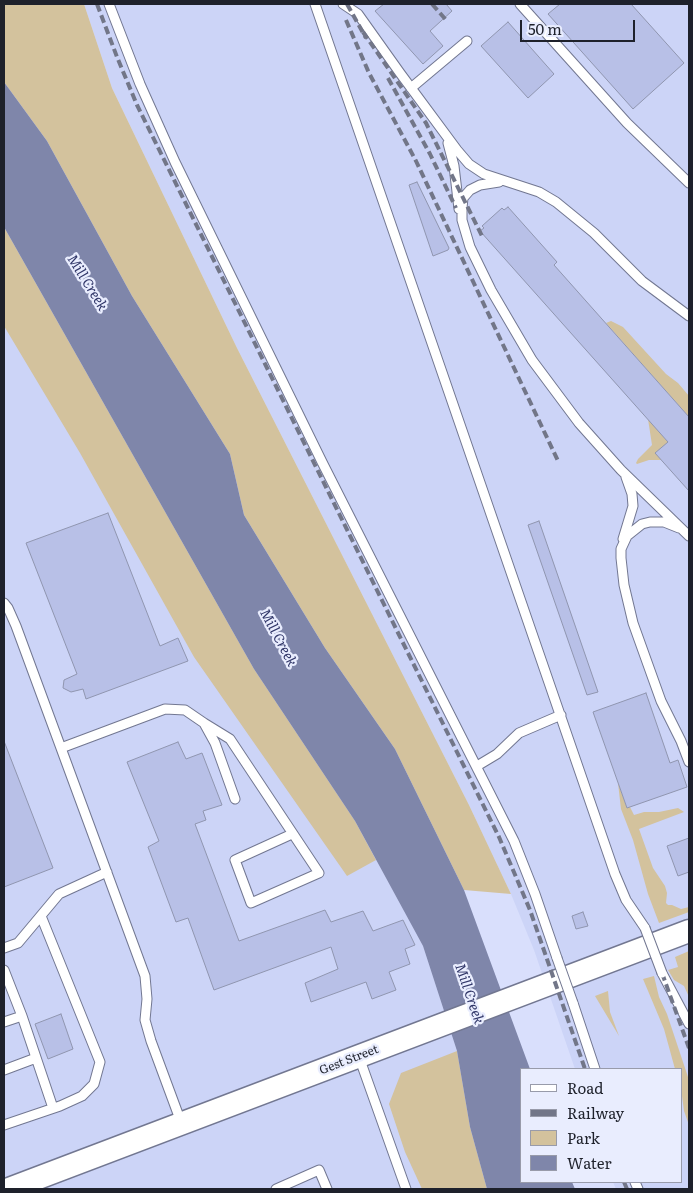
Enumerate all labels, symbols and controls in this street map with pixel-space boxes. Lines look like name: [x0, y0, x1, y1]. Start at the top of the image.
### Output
scale bar: [523, 10, 638, 42]
text: 50 m: [528, 17, 562, 40]
water label: Mill Creek: [63, 252, 111, 314]
water label: Mill Creek: [256, 606, 300, 670]
water label: Mill Creek: [451, 962, 487, 1026]
street label: Gest Street: [318, 1042, 380, 1078]
legend: [520, 1068, 683, 1183]
text: Road: [567, 1076, 603, 1099]
text: Railway: [567, 1101, 624, 1124]
text: Park: [567, 1126, 600, 1149]
text: Water: [567, 1151, 612, 1174]

